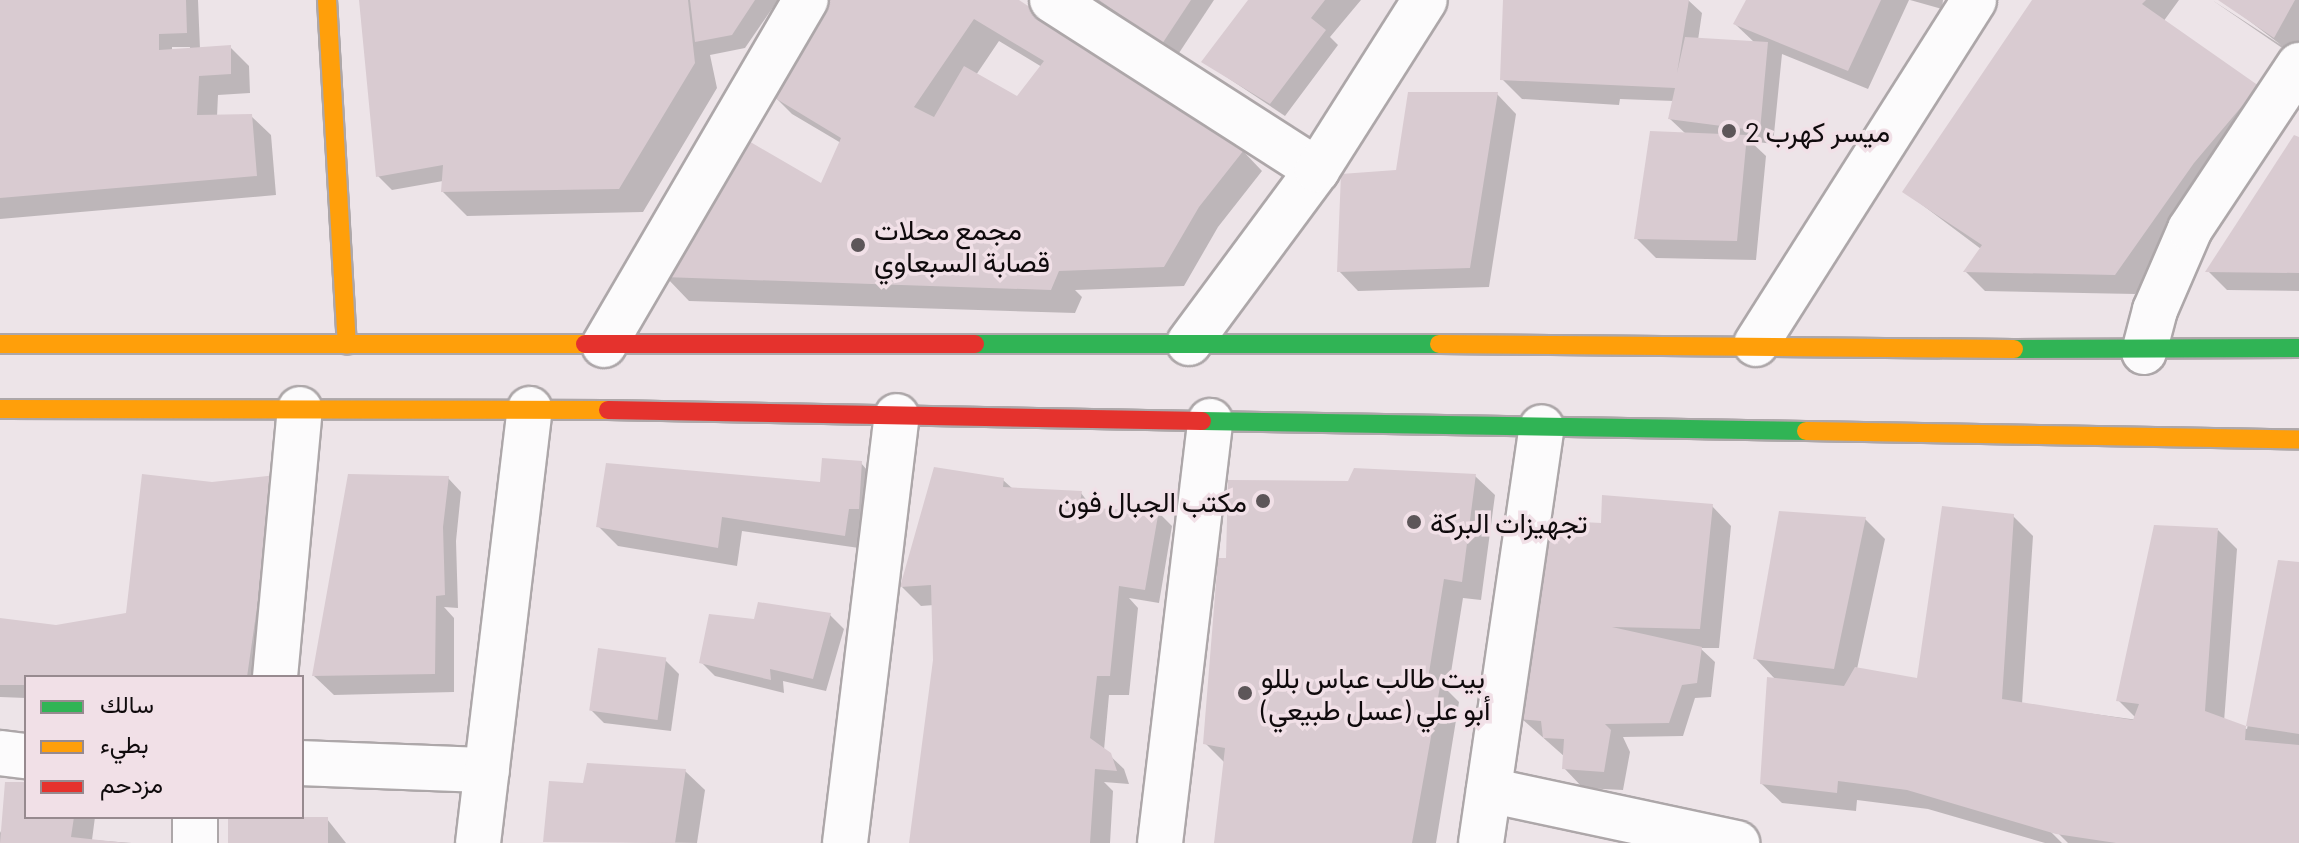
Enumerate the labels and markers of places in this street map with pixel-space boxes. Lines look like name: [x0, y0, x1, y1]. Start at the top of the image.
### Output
place label: ميسر كهرب 2: [1745, 114, 1890, 148]
marker: ميسر كهرب 2: [1720, 122, 1738, 140]
place label: مجمع محلات قصابة السبعاوي: [874, 212, 1050, 278]
marker: مجمع محلات قصابة السبعاوي: [849, 236, 867, 254]
place label: مكتب الجبال فون: [1058, 484, 1247, 518]
marker: مكتب الجبال فون: [1254, 492, 1272, 510]
place label: تجهيزات البركة: [1430, 505, 1588, 539]
marker: تجهيزات البركة: [1405, 513, 1423, 531]
place label: بيت طالب عباس بللو أبو علي (عسل طبيعي): [1261, 660, 1491, 726]
marker: بيت طالب عباس بللو أبو علي (عسل طبيعي): [1236, 684, 1254, 702]

